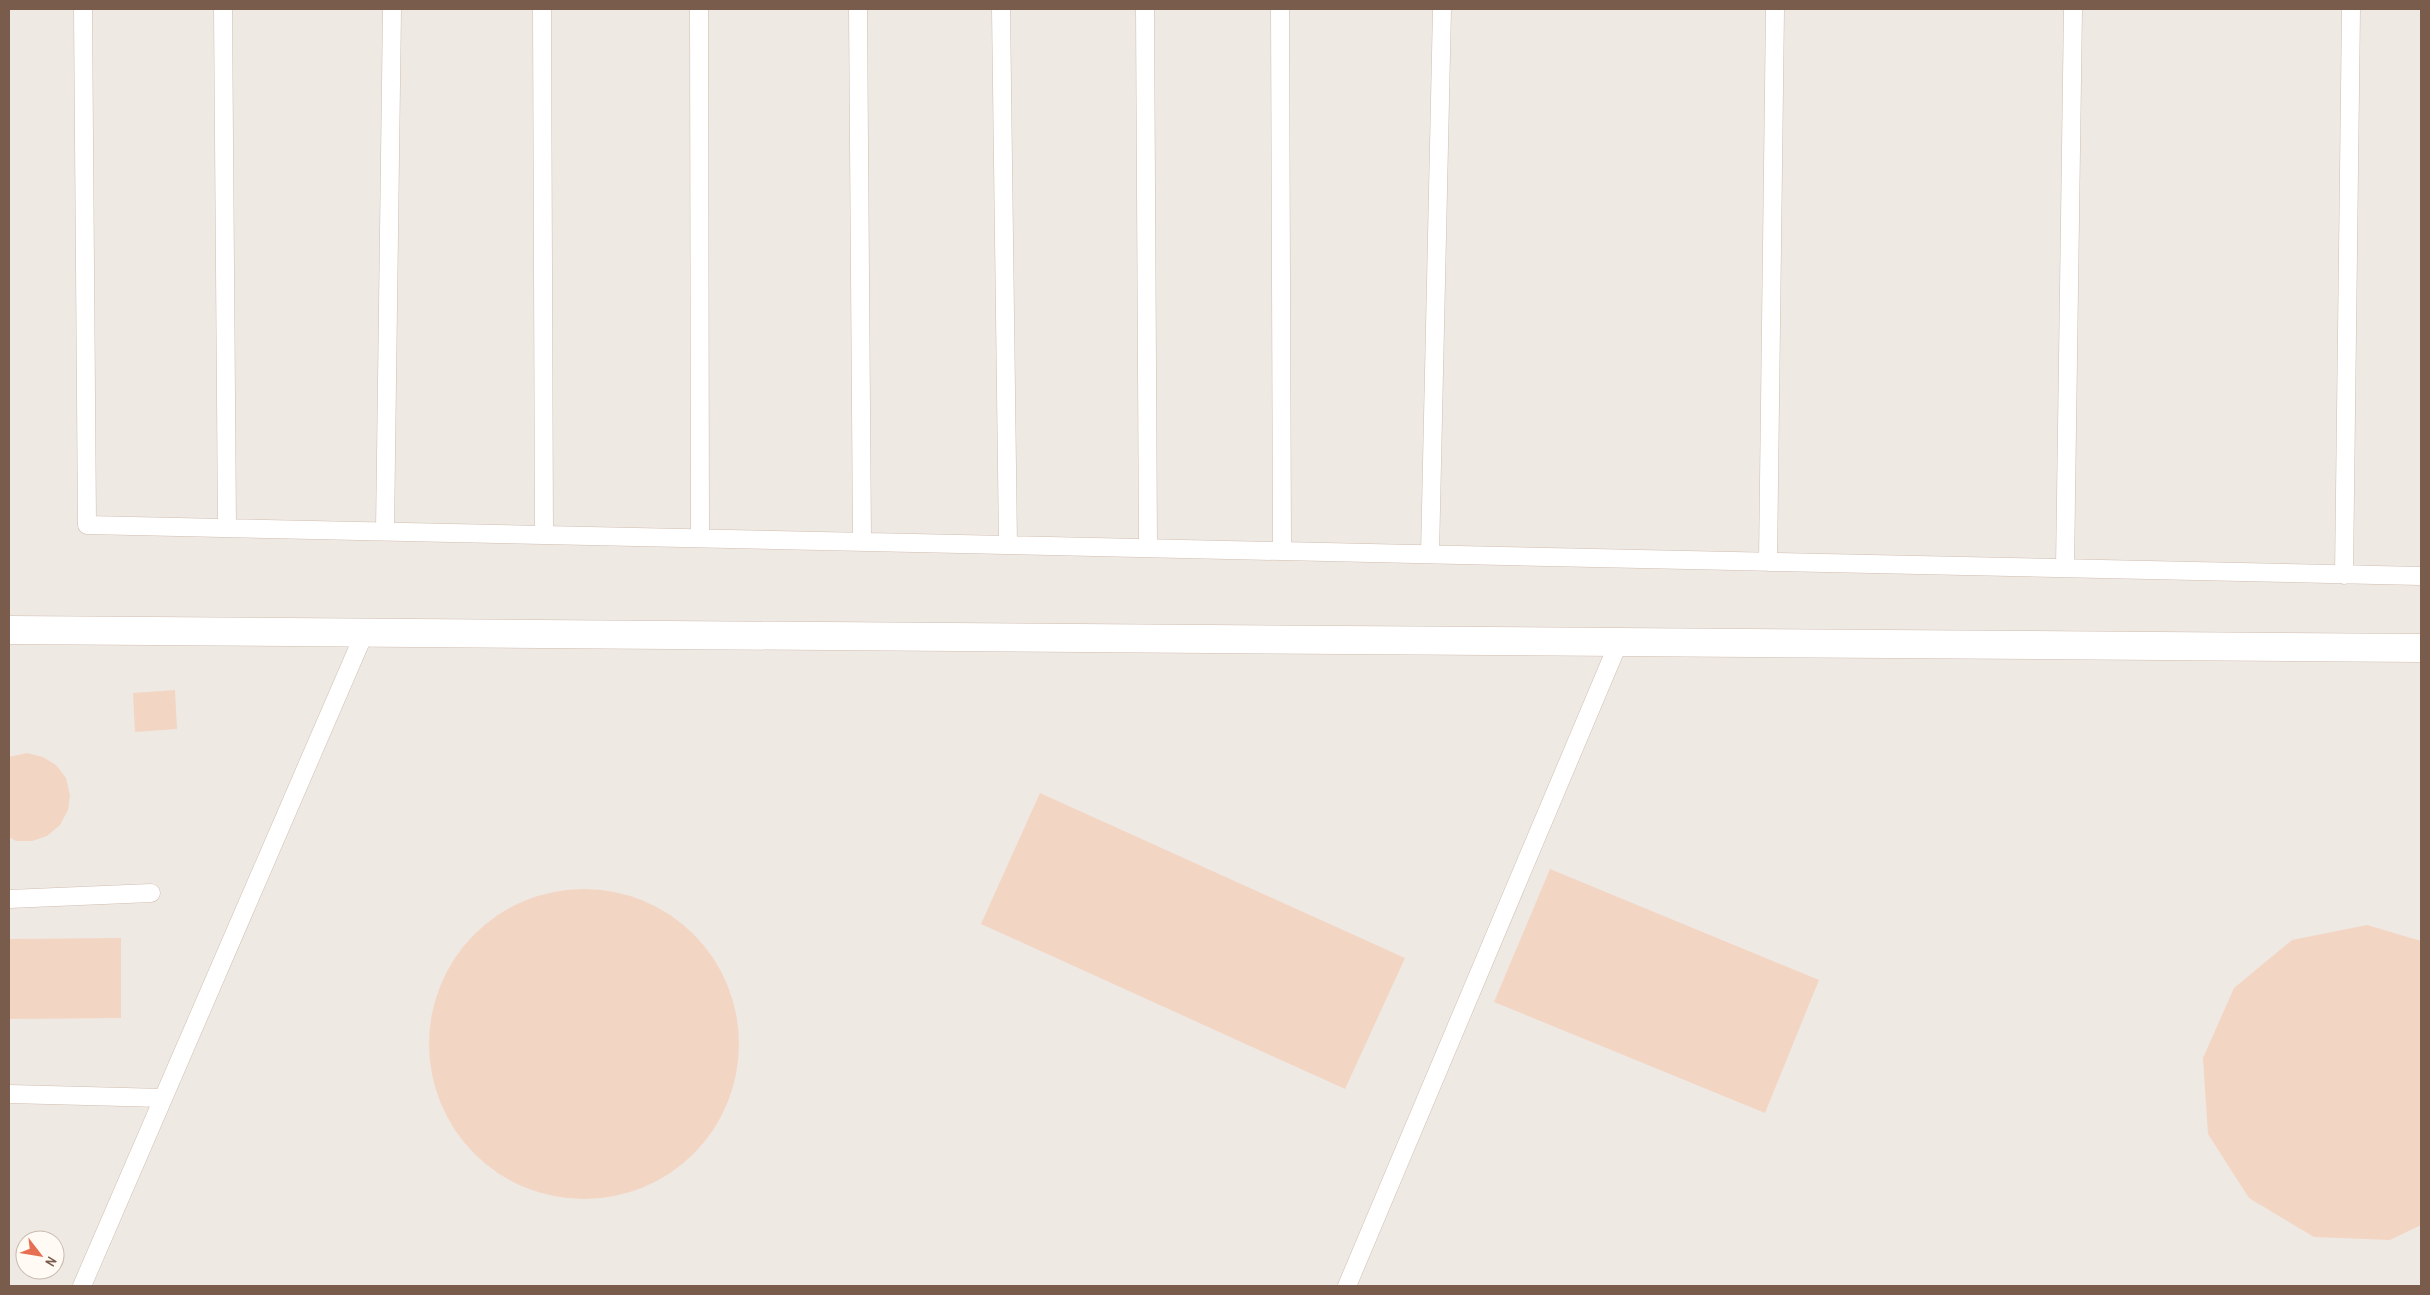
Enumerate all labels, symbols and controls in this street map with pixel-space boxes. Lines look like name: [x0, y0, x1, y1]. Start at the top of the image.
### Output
north arrow: [15, 1230, 65, 1280]
text: N: [41, 1254, 61, 1270]

